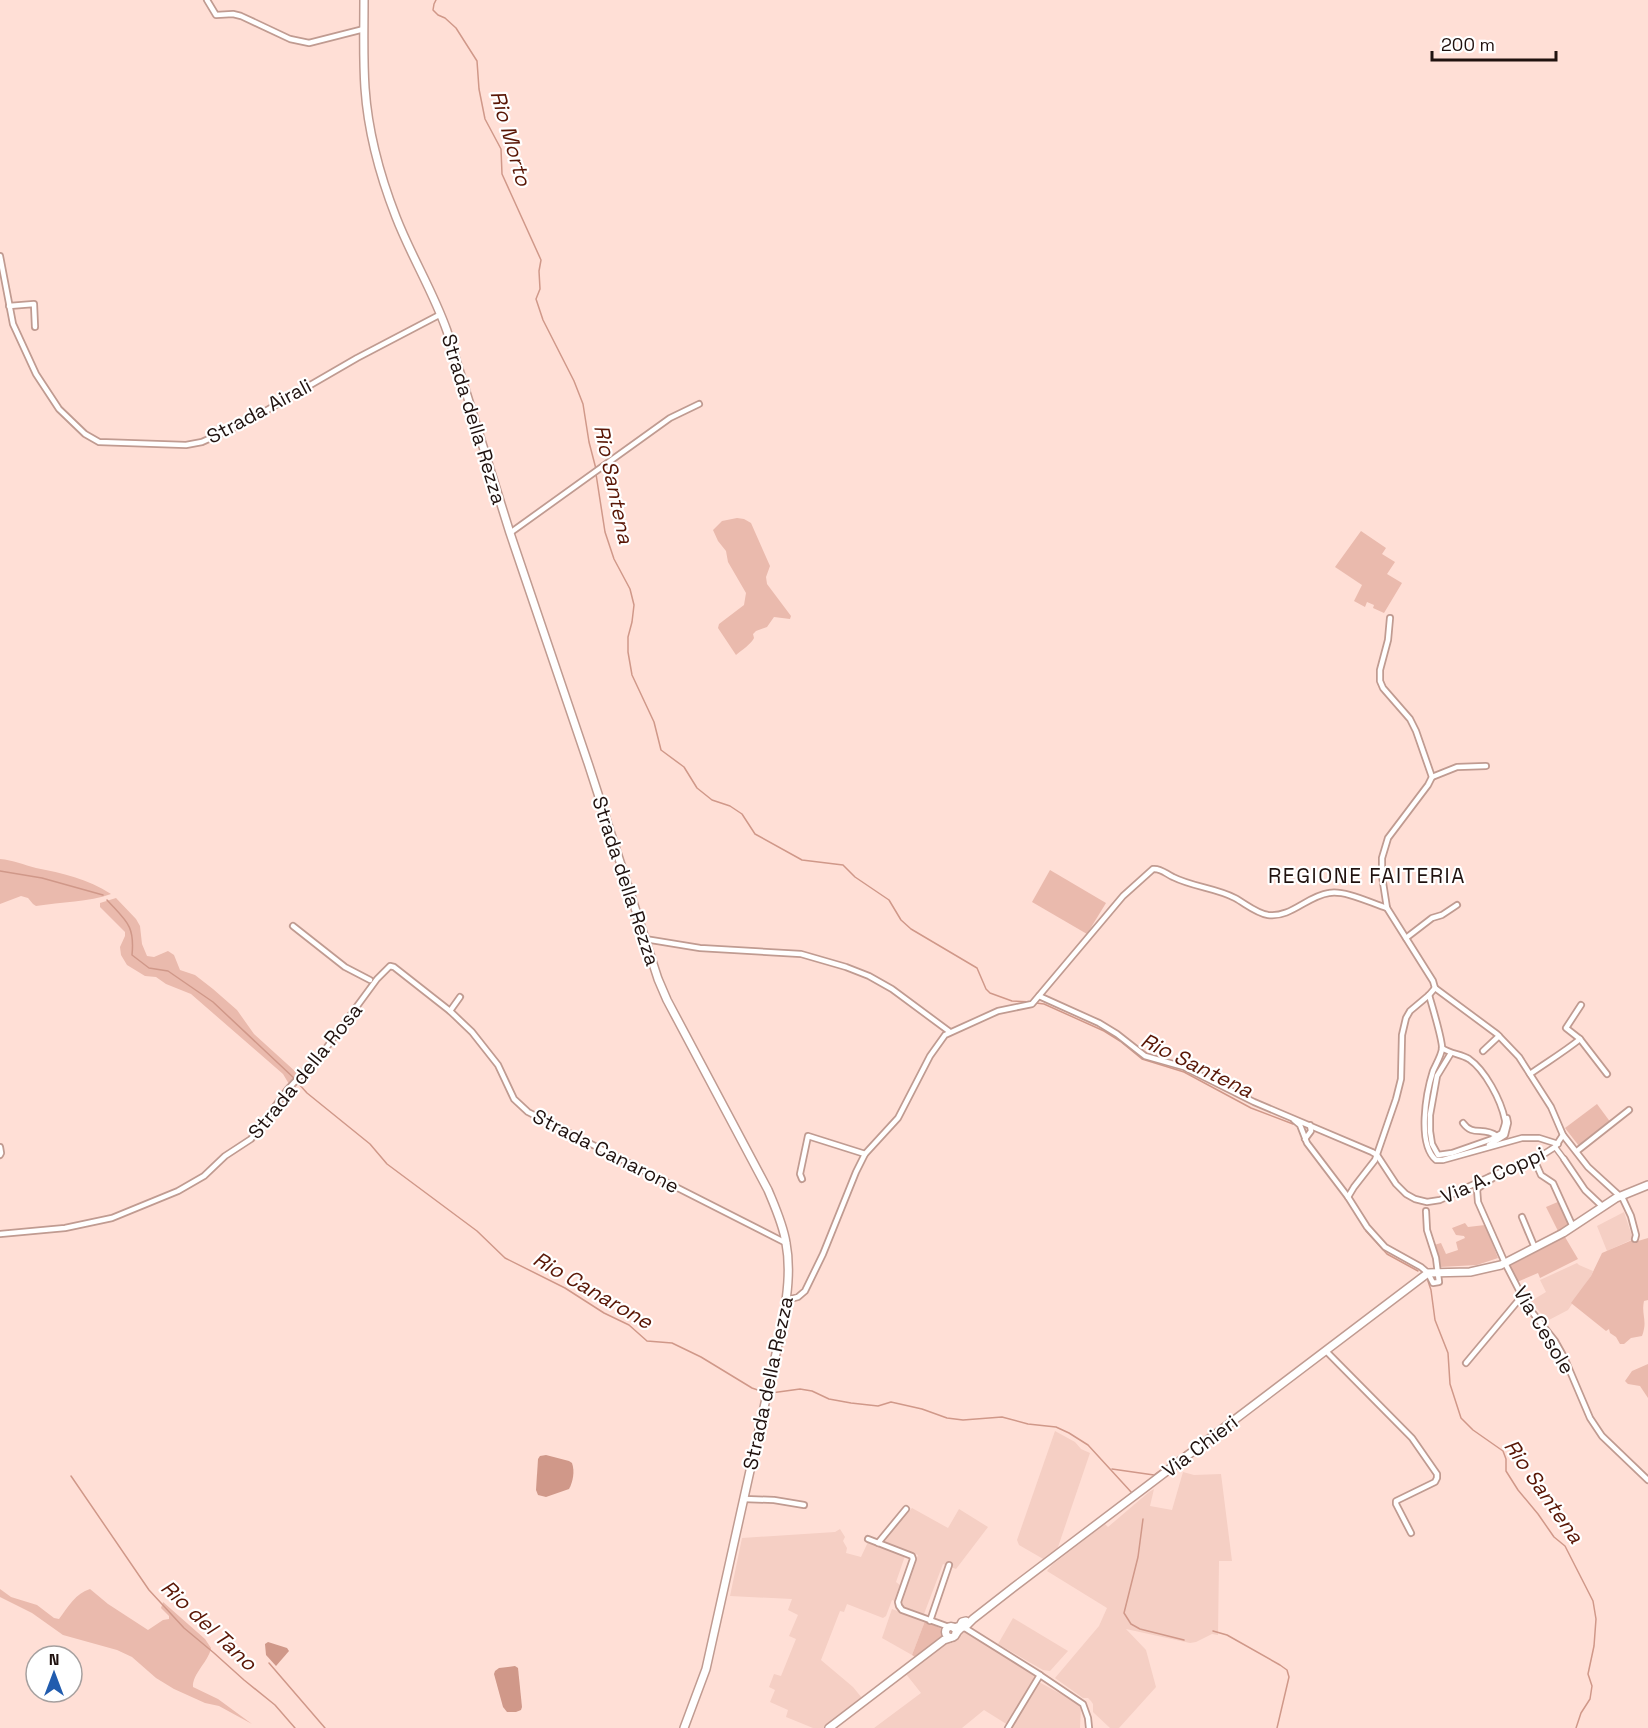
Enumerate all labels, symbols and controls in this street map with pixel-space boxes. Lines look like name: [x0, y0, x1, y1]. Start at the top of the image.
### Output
scale bar: [1432, 24, 1556, 62]
text: 200 m: [1441, 33, 1495, 56]
water label: Rio Morto: [485, 87, 538, 190]
street label: Strada della Rezza: [436, 331, 512, 507]
street label: Strada Airali: [202, 372, 316, 450]
water label: Rio Santena: [588, 422, 640, 547]
street label: Strada della Rezza: [586, 793, 666, 969]
district label: REGIONE FAITERIA: [1268, 862, 1466, 889]
street label: Strada della Rosa: [242, 998, 368, 1144]
water label: Rio Santena: [1137, 1026, 1258, 1104]
street label: Strada Canarone: [528, 1103, 684, 1199]
street label: Via A. Coppi: [1437, 1140, 1549, 1210]
water label: Rio Canarone: [529, 1245, 659, 1336]
street label: Via Cesole: [1508, 1281, 1580, 1379]
street label: Strada della Rezza: [737, 1294, 799, 1472]
street label: Via Chieri: [1157, 1409, 1243, 1483]
water label: Rio Santena: [1498, 1434, 1590, 1549]
water label: Rio del Tano: [155, 1574, 263, 1677]
north arrow: [24, 1644, 84, 1704]
text: N: [49, 1649, 59, 1670]

